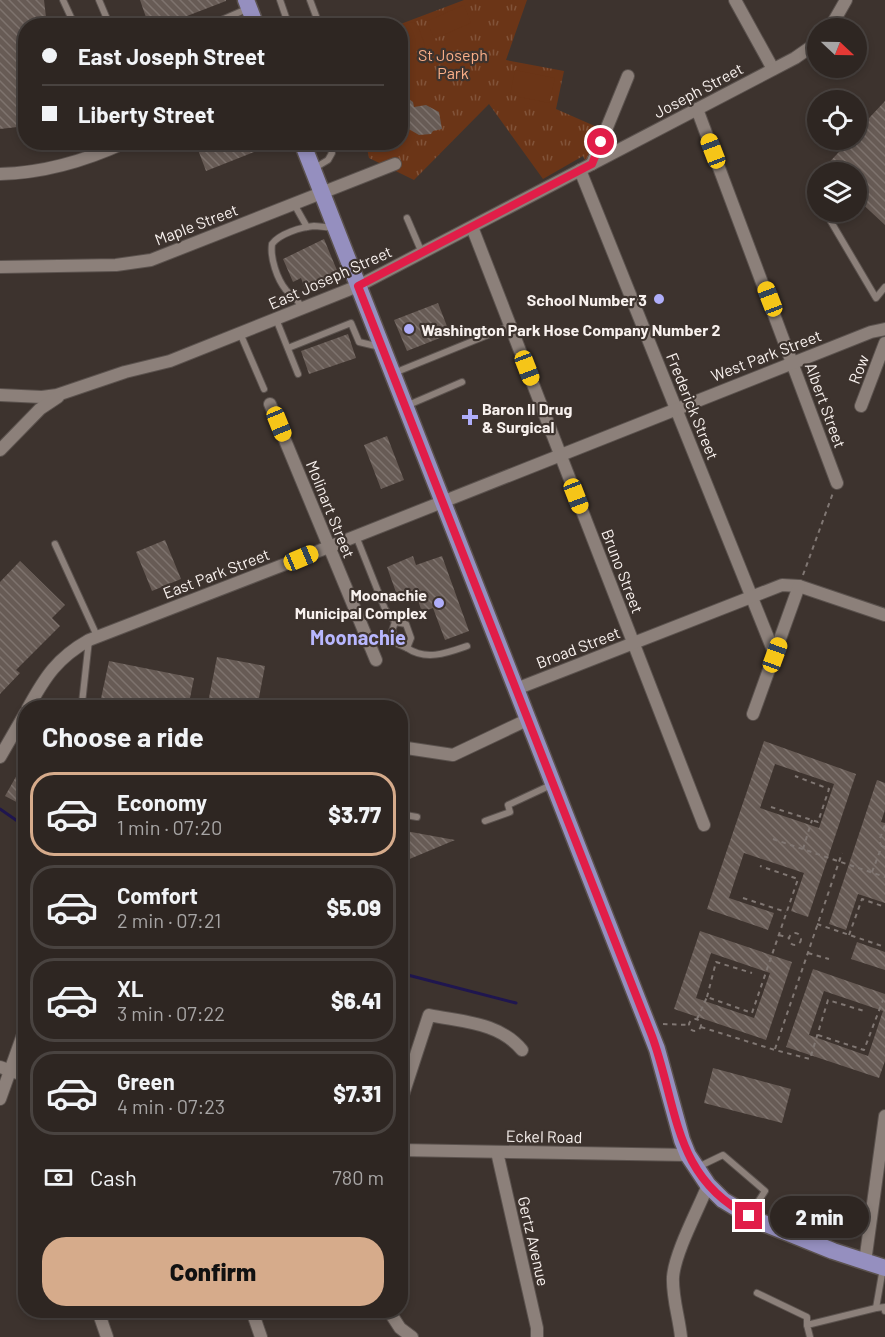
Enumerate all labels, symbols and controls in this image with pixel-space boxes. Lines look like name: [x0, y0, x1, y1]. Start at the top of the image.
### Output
north arrow: [807, 18, 867, 78]
map controls: [807, 18, 867, 222]
text: East Joseph Street: [78, 43, 265, 69]
park label: St Joseph Park: [418, 45, 488, 82]
street label: Joseph Street: [650, 58, 746, 122]
button: locate: [807, 90, 867, 150]
text: Liberty Street: [78, 101, 215, 127]
route start: [587, 128, 614, 155]
car: [698, 131, 728, 171]
button: layers: [807, 162, 867, 222]
street label: Maple Street: [152, 199, 240, 249]
street label: East Joseph Street: [265, 241, 395, 313]
car: [755, 279, 785, 319]
place label: School Number 3: [527, 290, 647, 309]
marker: School Number 3: [652, 292, 666, 306]
place label: Washington Park Hose Company Number 2: [421, 320, 720, 339]
marker: Washington Park Hose Company Number 2: [402, 322, 416, 336]
street label: West Park Street: [708, 325, 824, 385]
car: [512, 348, 542, 388]
street label: Frederick Street: [663, 350, 723, 462]
street label: Row: [844, 351, 872, 386]
street label: Albert Street: [802, 360, 850, 450]
place label: Baron II Drug & Surgical: [482, 399, 572, 436]
car: [264, 404, 294, 444]
marker: Baron II Drug & Surgical: [463, 410, 477, 424]
street label: Molinart Street: [303, 457, 359, 561]
car: [561, 476, 591, 516]
street label: Bruno Street: [598, 526, 648, 616]
car: [281, 543, 321, 573]
street label: East Park Street: [160, 544, 272, 602]
place label: Moonachie Municipal Complex: [295, 585, 427, 622]
marker: Moonachie Municipal Complex: [432, 596, 446, 610]
street label: Broad Street: [533, 622, 623, 672]
district label: Moonachie: [310, 625, 406, 649]
car: [760, 635, 790, 675]
text: Choose a ride: [42, 720, 204, 752]
icon: car: [45, 787, 99, 841]
text: Economy: [117, 789, 207, 815]
text: $3.77: [328, 801, 381, 827]
text: 1 min · 07:20: [117, 815, 222, 839]
icon: car: [45, 880, 99, 934]
text: Comfort: [117, 882, 198, 908]
text: $5.09: [327, 894, 381, 920]
text: 2 min · 07:21: [117, 908, 221, 932]
icon: car: [45, 973, 99, 1027]
text: XL: [117, 975, 143, 1001]
text: $6.41: [331, 987, 381, 1013]
text: 3 min · 07:22: [117, 1001, 225, 1025]
icon: car: [45, 1066, 99, 1120]
text: Green: [117, 1068, 175, 1094]
text: $7.31: [333, 1080, 381, 1106]
text: 4 min · 07:23: [117, 1094, 225, 1118]
street label: Eckel Road: [506, 1126, 582, 1146]
icon: cash: [42, 1161, 75, 1194]
text: Cash: [90, 1164, 137, 1190]
text: 780 m: [332, 1165, 384, 1189]
street label: Gertz Avenue: [514, 1194, 554, 1288]
callout: 2 min: [770, 1195, 869, 1237]
route end: [735, 1202, 762, 1229]
text: 2 min: [795, 1205, 844, 1229]
button: Confirm: [42, 1237, 384, 1306]

